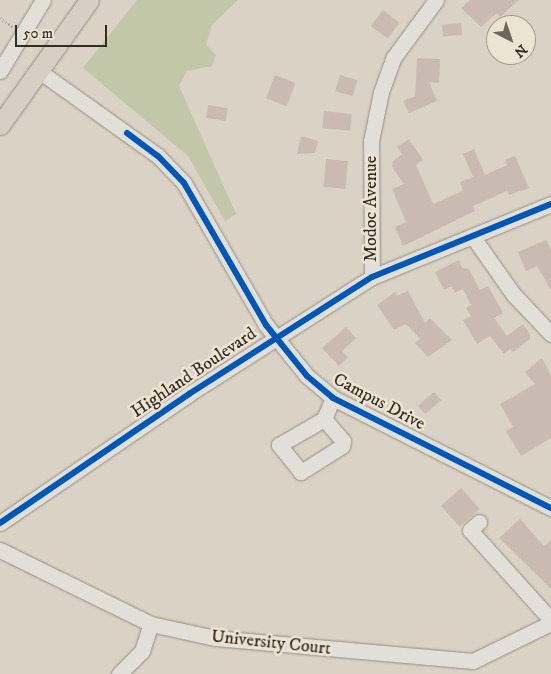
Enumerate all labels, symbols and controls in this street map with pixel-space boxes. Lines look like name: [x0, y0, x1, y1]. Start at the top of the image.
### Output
scale bar: [18, 15, 110, 47]
north arrow: [486, 15, 536, 65]
text: 50 m: [23, 24, 53, 43]
text: N: [510, 40, 530, 61]
street label: Modoc Avenue: [360, 156, 382, 262]
street label: Highland Boulevard: [127, 323, 261, 423]
street label: Campus Drive: [329, 369, 429, 435]
street label: University Court: [210, 626, 332, 660]

